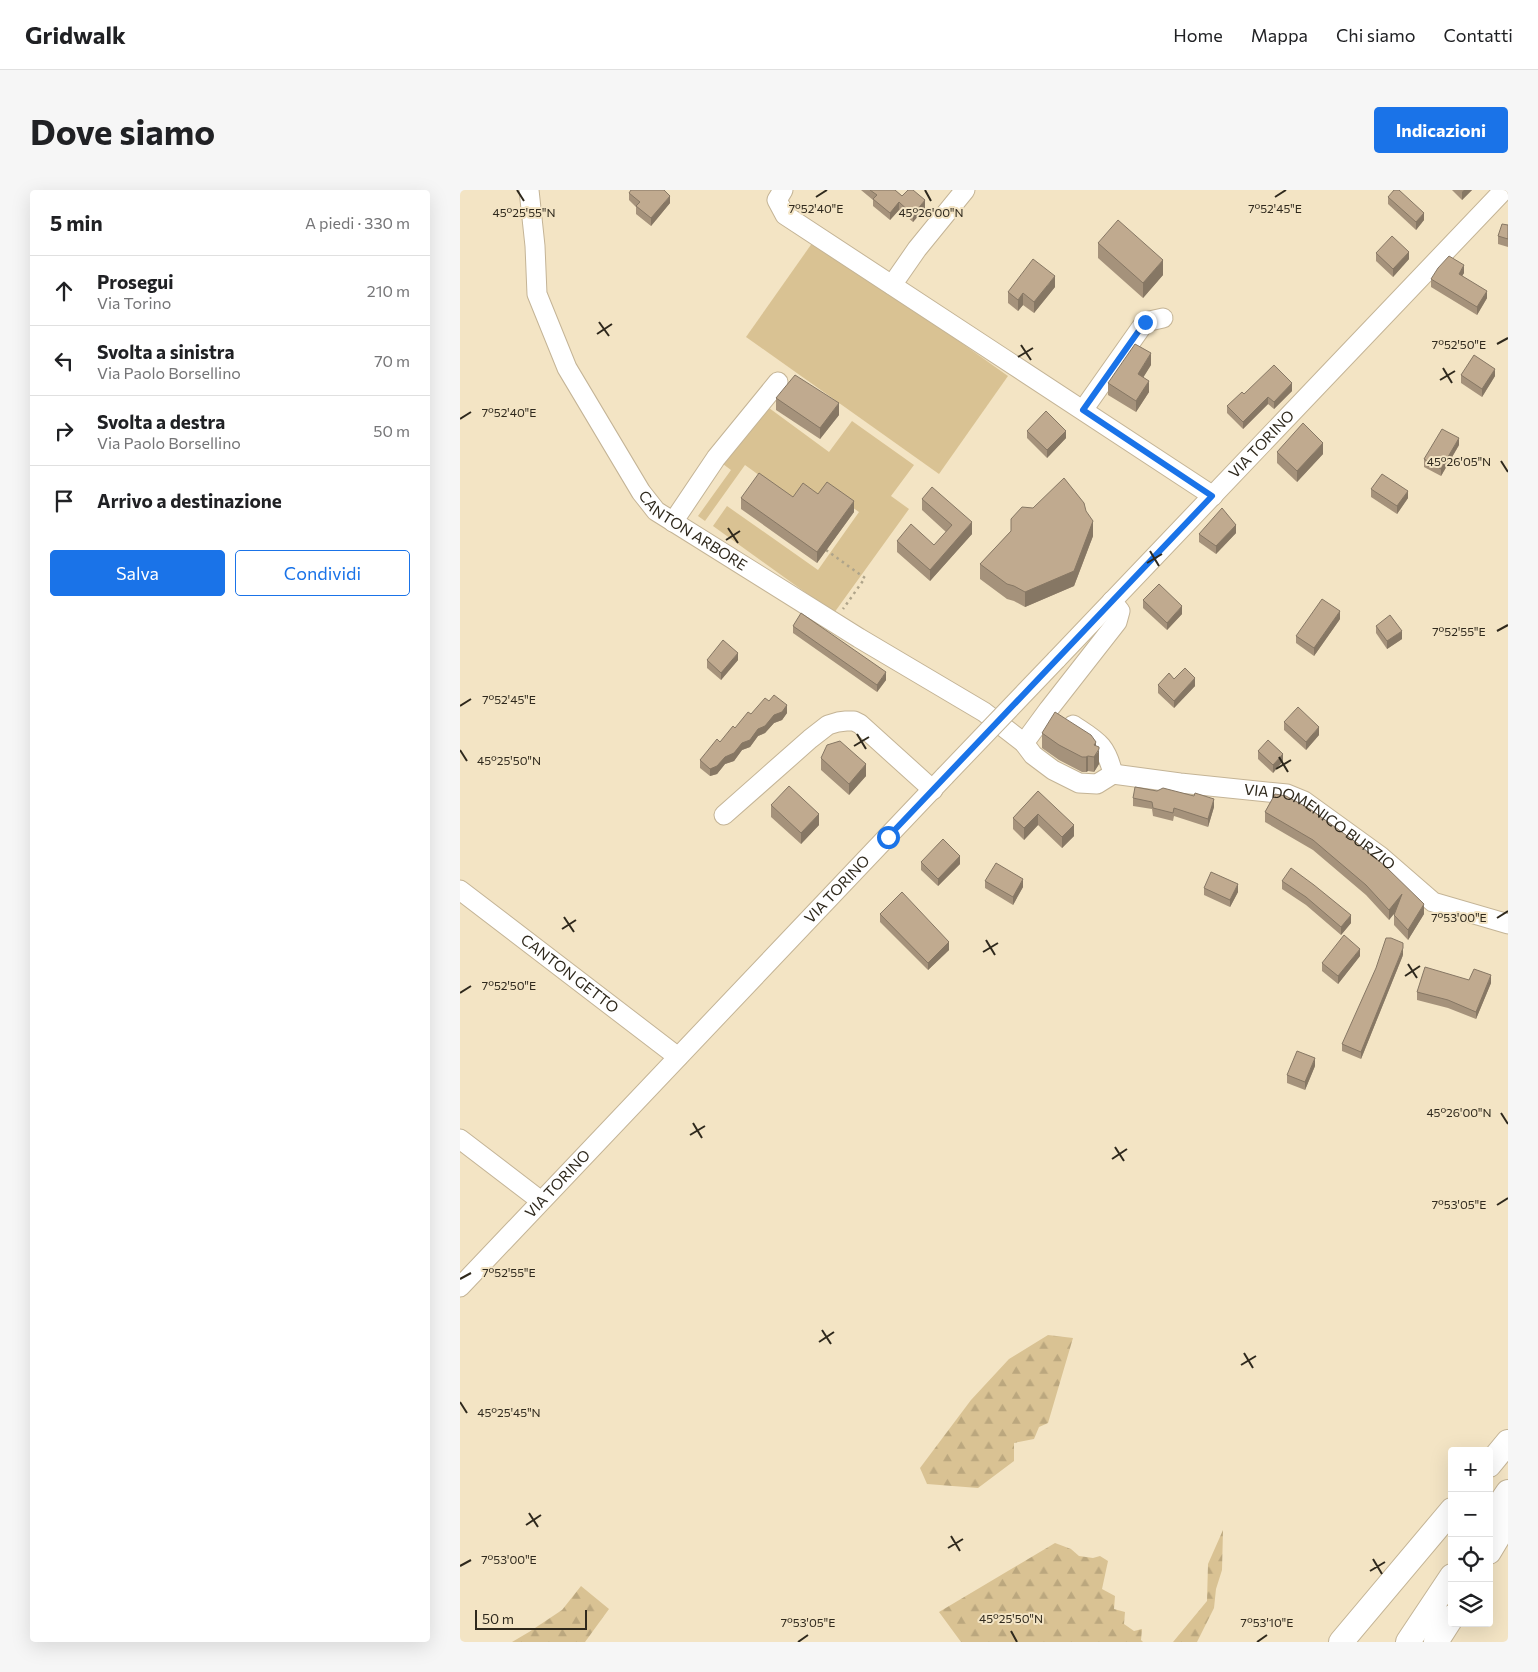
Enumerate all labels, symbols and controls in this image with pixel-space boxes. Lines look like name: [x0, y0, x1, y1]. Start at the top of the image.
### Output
text: Gridwalk: [25, 20, 126, 49]
text: Home: [1173, 24, 1223, 46]
text: Mappa: [1251, 24, 1308, 46]
text: Chi siamo: [1336, 24, 1415, 46]
text: Contatti: [1443, 24, 1513, 46]
button: Indicazioni: [1374, 107, 1508, 153]
text: Dove siamo: [30, 109, 215, 152]
text: 7°52'40"E: [789, 201, 843, 215]
text: 7°52'45"E: [1248, 201, 1302, 215]
text: 45°25'55"N: [492, 205, 556, 219]
text: 45°26'00"N: [898, 205, 964, 219]
text: 5 min: [50, 210, 103, 235]
text: A piedi · 330 m: [305, 213, 410, 232]
text: Prosegui: [97, 270, 174, 293]
icon: ahead: [50, 277, 78, 305]
text: 210 m: [367, 281, 410, 300]
text: Via Torino: [97, 293, 171, 312]
route end: [1134, 311, 1157, 334]
text: 7°52'50"E: [1432, 337, 1486, 351]
text: Svolta a sinistra: [97, 340, 235, 363]
icon: left: [50, 347, 78, 375]
text: 70 m: [374, 351, 410, 370]
text: Via Paolo Borsellino: [97, 363, 241, 382]
text: 7°52'40"E: [482, 405, 536, 419]
street label: VIA TORINO: [1224, 406, 1297, 481]
text: Svolta a destra: [97, 410, 225, 433]
icon: right: [50, 417, 78, 445]
text: 50 m: [373, 421, 410, 440]
text: Via Paolo Borsellino: [97, 433, 241, 452]
text: 45°26'05"N: [1427, 454, 1491, 468]
icon: arrive: [50, 487, 78, 515]
street label: CANTON ARBORE: [635, 487, 751, 574]
text: Arrivo a destinazione: [97, 489, 282, 512]
button: Salva: [50, 550, 225, 596]
button: Condividi: [235, 550, 410, 596]
text: 7°52'55"E: [1432, 624, 1486, 638]
text: 7°52'45"E: [482, 692, 536, 706]
text: 45°25'50"N: [477, 753, 541, 767]
street label: VIA DOMENICO BURZIO: [1243, 780, 1399, 873]
route start: [877, 826, 900, 849]
street label: VIA TORINO: [800, 851, 873, 927]
text: 7°53'00"E: [1431, 910, 1487, 924]
street label: CANTON GETTO: [518, 930, 623, 1016]
text: 7°52'50"E: [482, 978, 536, 992]
text: 45°26'00"N: [1426, 1105, 1492, 1119]
street label: VIA TORINO: [521, 1146, 594, 1221]
text: 7°53'05"E: [1432, 1197, 1486, 1211]
text: 7°52'55"E: [482, 1265, 536, 1279]
text: 45°25'45"N: [477, 1405, 541, 1419]
map controls: [1448, 1447, 1493, 1627]
button: +: [1448, 1447, 1493, 1492]
button: −: [1448, 1492, 1493, 1537]
button: locate: [1448, 1537, 1493, 1582]
text: 7°53'00"E: [481, 1552, 537, 1566]
button: layers: [1448, 1582, 1493, 1627]
scale bar: [475, 1607, 588, 1630]
text: 50 m: [482, 1610, 514, 1627]
text: 45°25'50"N: [979, 1611, 1043, 1625]
text: 7°53'05"E: [781, 1615, 835, 1629]
text: 7°53'10"E: [1241, 1615, 1293, 1629]

